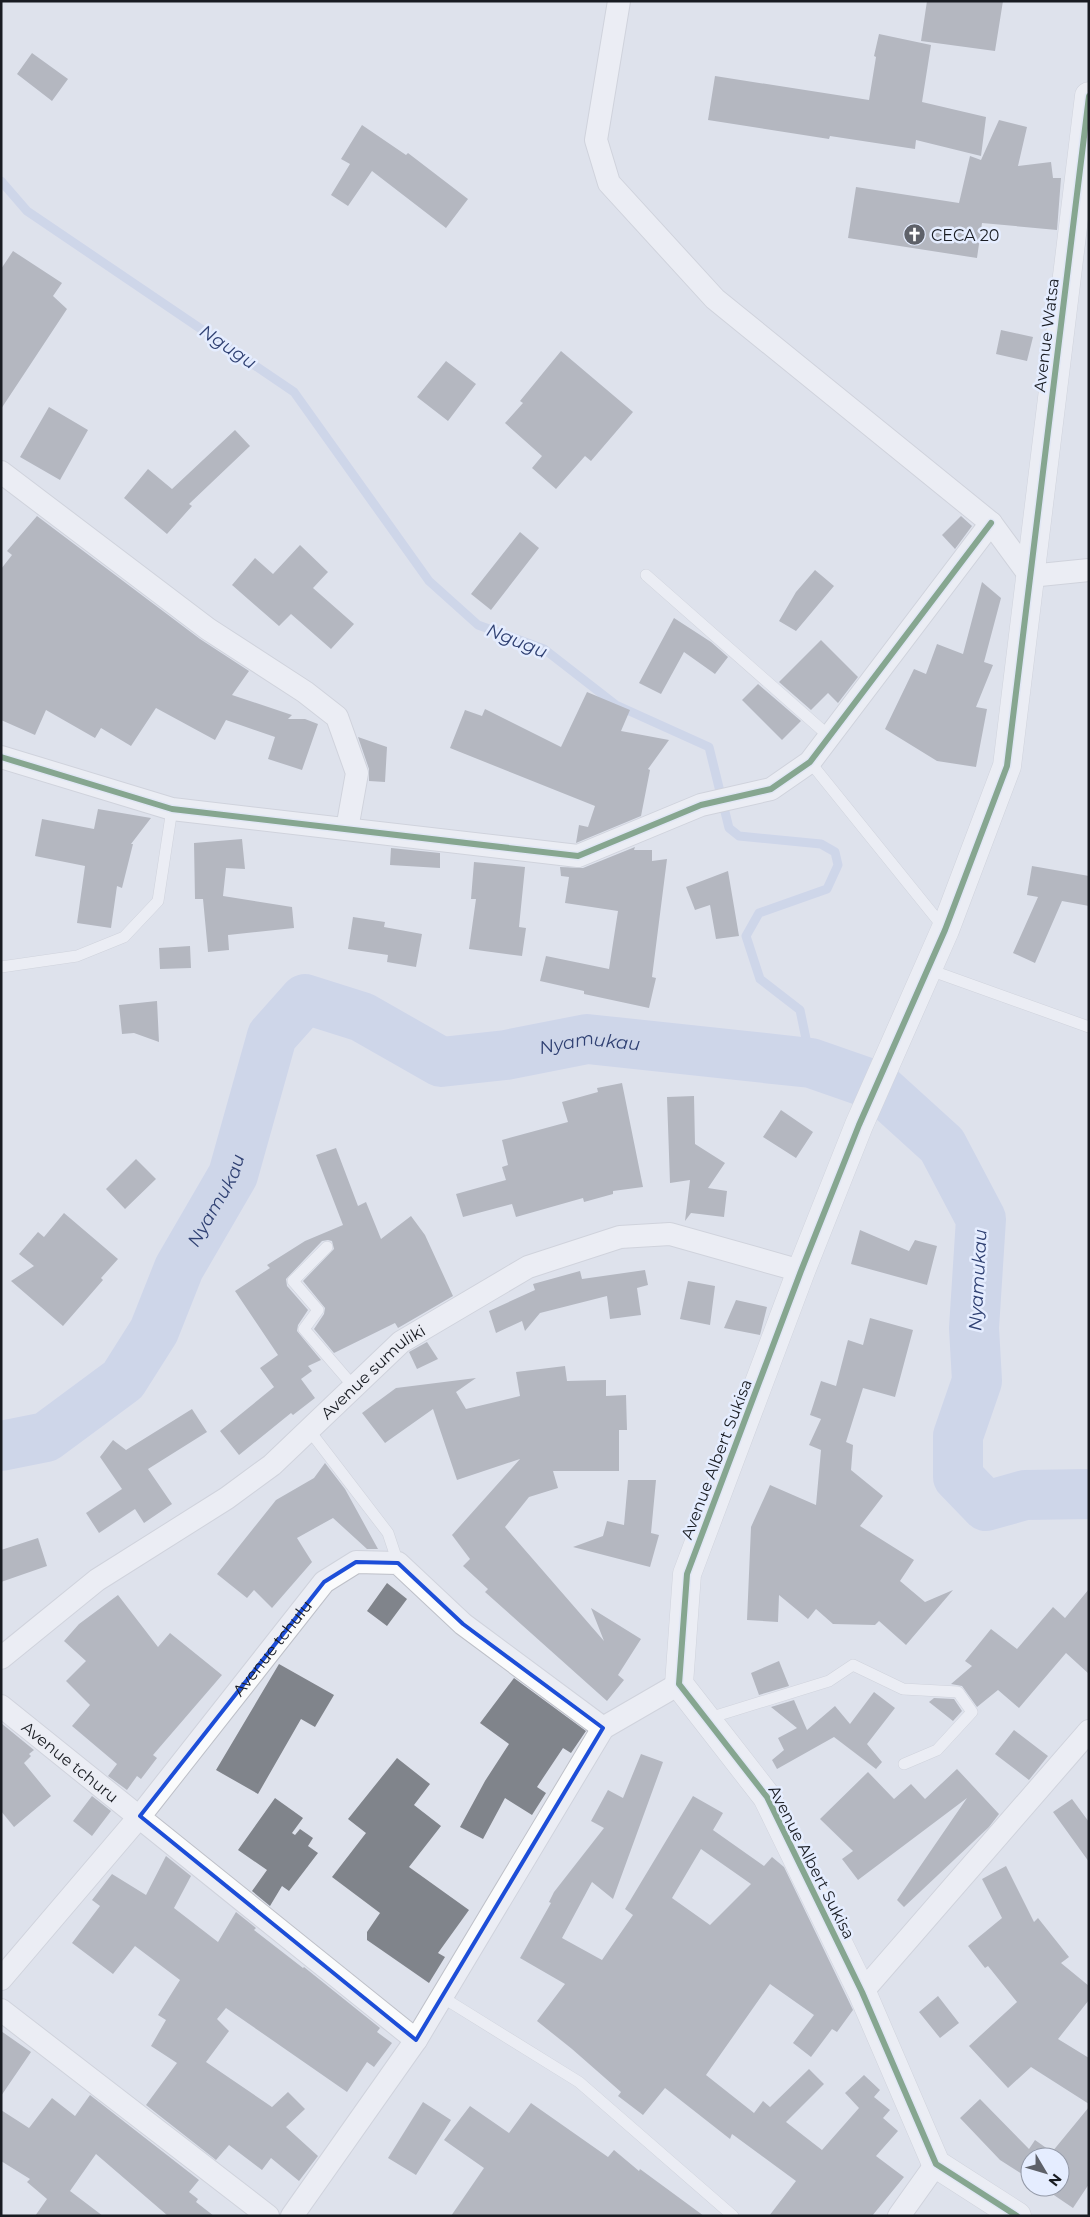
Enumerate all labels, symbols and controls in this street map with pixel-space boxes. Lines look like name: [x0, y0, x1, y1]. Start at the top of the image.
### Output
church icon: CECA 20: [903, 223, 927, 247]
place label: CECA 20: [931, 226, 999, 245]
street label: Avenue Watsa: [1030, 277, 1063, 393]
water label: Ngugu: [196, 320, 260, 374]
water label: Ngugu: [483, 619, 551, 663]
water label: Nyamukau: [537, 1027, 641, 1059]
water label: Nyamukau: [183, 1152, 249, 1251]
water label: Nyamukau: [964, 1228, 992, 1332]
street label: Avenue sumuliki: [317, 1321, 429, 1423]
street label: Avenue Albert Sukisa: [677, 1376, 756, 1542]
street label: Avenue tchulu: [229, 1597, 316, 1700]
street label: Avenue tchuru: [18, 1718, 122, 1807]
street label: Avenue Albert Sukisa: [765, 1782, 859, 1942]
north arrow: [1020, 2147, 1070, 2197]
text: N: [1045, 2170, 1066, 2190]

